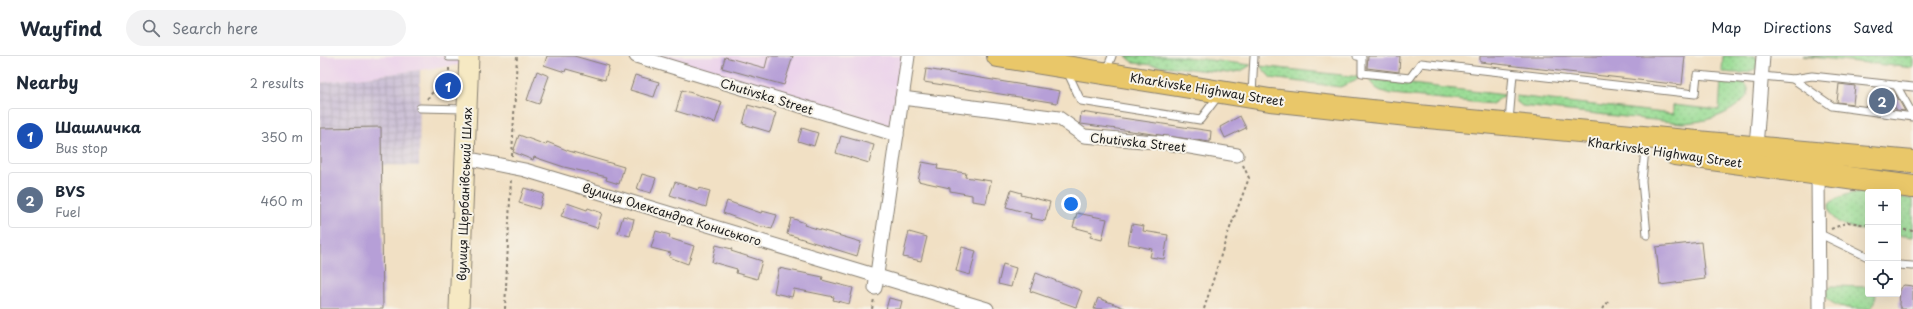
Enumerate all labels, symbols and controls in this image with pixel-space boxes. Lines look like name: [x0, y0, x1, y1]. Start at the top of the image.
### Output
search box: [126, 10, 406, 46]
text: Wayfind: [20, 14, 102, 42]
text: Search here: [172, 16, 258, 39]
icon: search: [140, 17, 162, 39]
text: Map: [1711, 17, 1741, 38]
text: Directions: [1763, 17, 1831, 38]
text: Saved: [1853, 17, 1893, 38]
street label: Kharkivske Highway Street: [1129, 68, 1285, 110]
text: Nearby: [16, 69, 78, 95]
pin: 1: [435, 71, 461, 101]
text: 2 results: [250, 73, 304, 92]
street label: Chutivska Street: [718, 73, 816, 119]
pin: 2: [1869, 86, 1895, 116]
street label: вулиця Щербанівський Шлях: [452, 107, 476, 281]
text: Шашличка: [55, 115, 141, 138]
text: 1: [27, 127, 33, 146]
text: 350 m: [261, 127, 303, 146]
street label: Chutivska Street: [1089, 128, 1187, 156]
street label: Kharkivske Highway Street: [1587, 132, 1743, 172]
text: Bus stop: [55, 138, 108, 157]
street label: вулиця Олександра Кониського: [580, 178, 764, 250]
text: BVS: [55, 179, 85, 202]
map controls: [1865, 189, 1901, 297]
button: +: [1865, 189, 1901, 225]
text: 2: [25, 191, 35, 210]
text: 460 m: [260, 191, 303, 210]
your location: [1061, 194, 1081, 214]
text: Fuel: [55, 202, 81, 221]
button: −: [1865, 225, 1901, 261]
button: locate: [1865, 261, 1901, 297]

